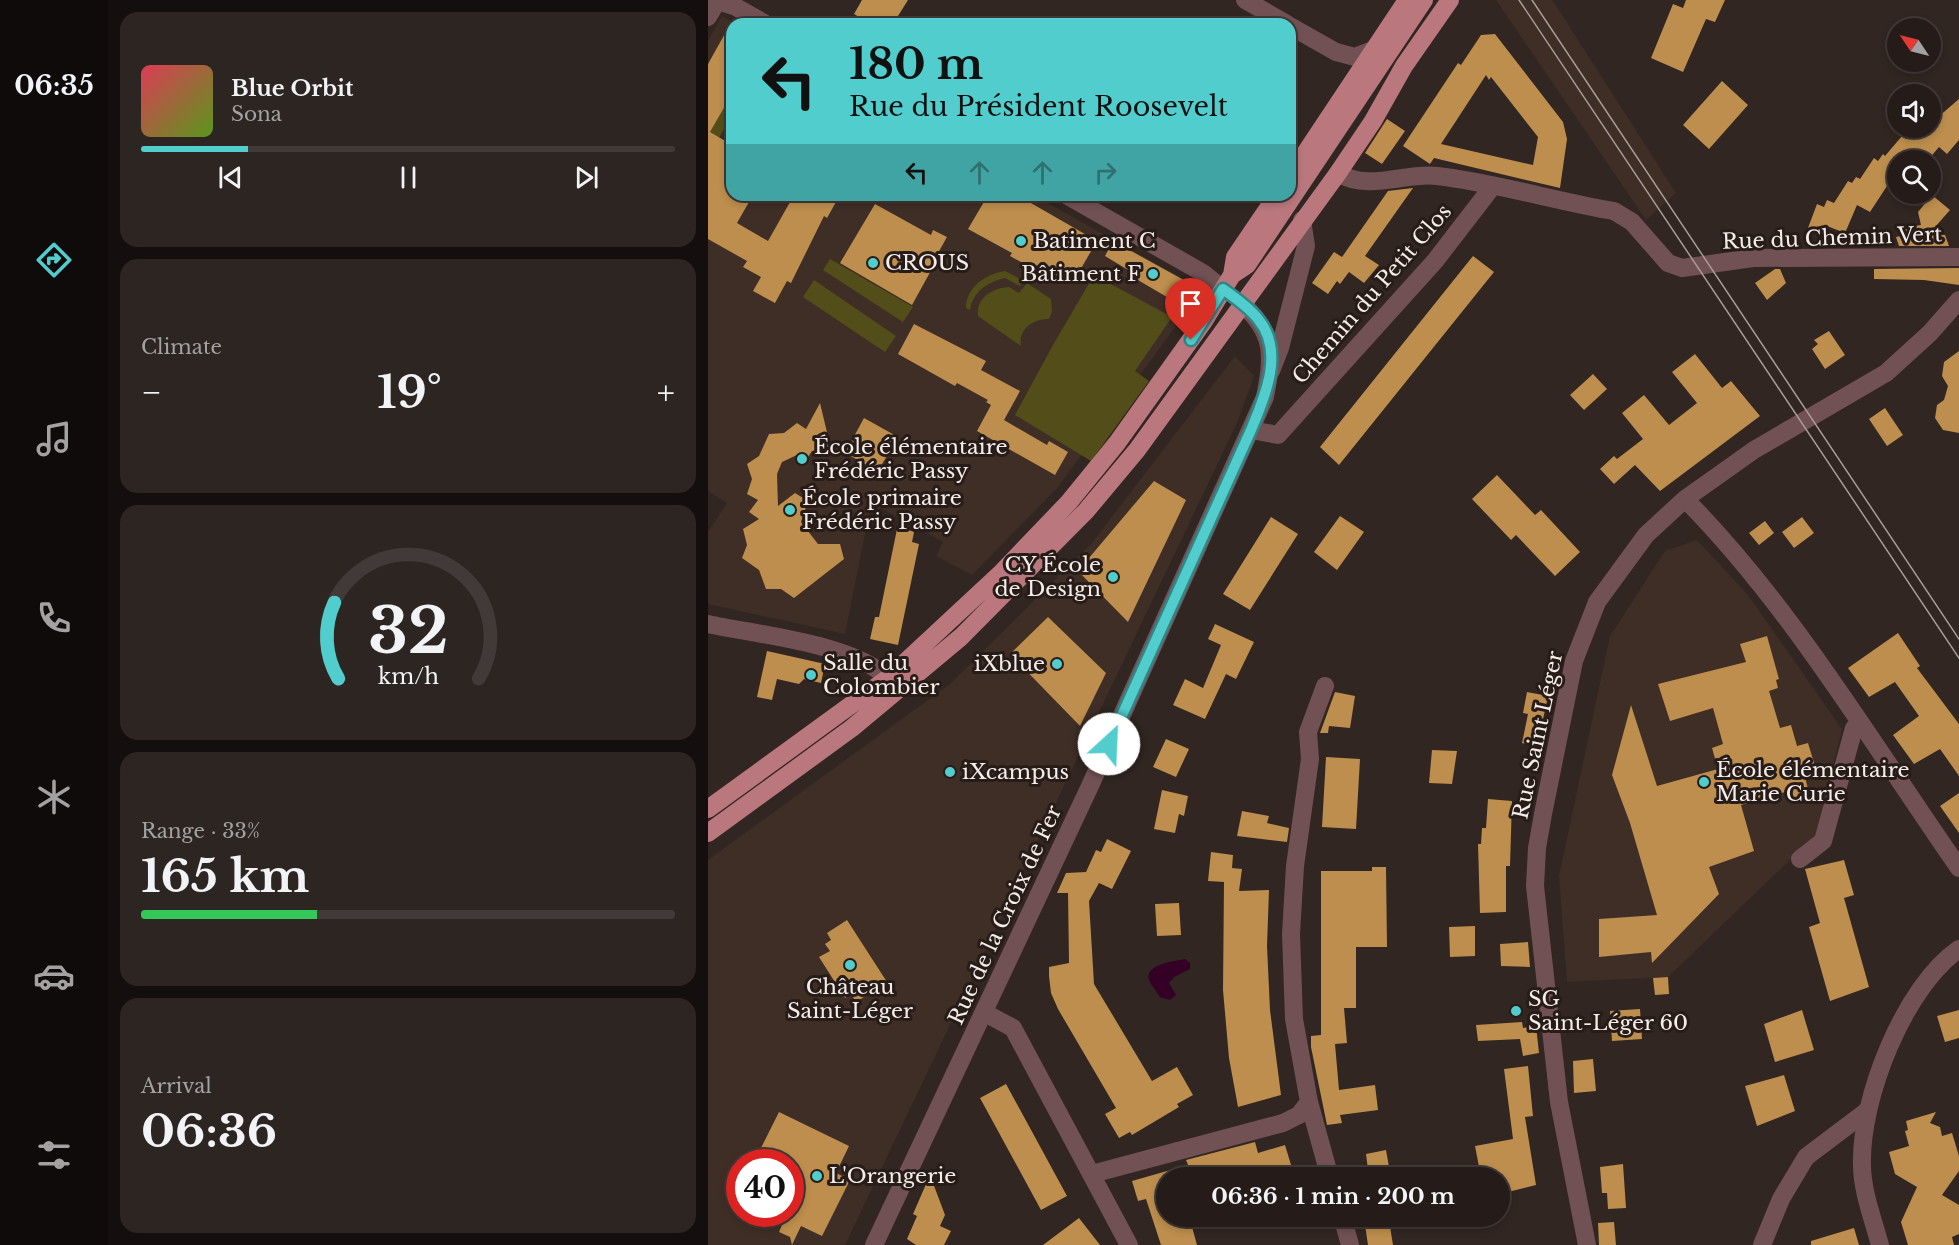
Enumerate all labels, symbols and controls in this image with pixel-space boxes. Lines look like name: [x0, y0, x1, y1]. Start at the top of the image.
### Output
north arrow: [1887, 18, 1941, 72]
map controls: [1887, 18, 1941, 204]
text: 180 m: [849, 38, 983, 90]
icon: left: [750, 42, 828, 120]
text: 06:35: [14, 69, 94, 102]
text: Blue Orbit: [231, 75, 353, 102]
button: sound: [1887, 84, 1941, 138]
text: Rue du Président Roosevelt: [849, 90, 1228, 123]
text: Sona: [231, 102, 282, 126]
button: search: [1887, 150, 1941, 204]
icon: left: [900, 156, 933, 189]
icon: ahead: [963, 156, 996, 189]
icon: ahead: [1026, 156, 1059, 189]
icon: right: [1089, 156, 1122, 189]
icon: previous: [214, 161, 247, 194]
icon: pause: [392, 161, 425, 194]
icon: next: [570, 161, 603, 194]
street label: Chemin du Petit Clos: [1287, 199, 1457, 389]
street label: Rue du Chemin Vert: [1721, 221, 1943, 255]
place label: Batiment C: [1033, 228, 1156, 254]
marker: Batiment C: [1014, 234, 1028, 248]
icon: directions: [33, 239, 75, 281]
place label: CROUS: [885, 250, 969, 276]
marker: CROUS: [866, 256, 880, 270]
place label: Bâtiment F: [1021, 261, 1141, 287]
marker: Bâtiment F: [1146, 267, 1160, 281]
pin: [1165, 278, 1216, 340]
icon: arrive: [1174, 287, 1207, 320]
text: Climate: [141, 335, 222, 359]
text: 19°: [377, 364, 442, 420]
text: −: [141, 372, 162, 413]
text: +: [657, 372, 675, 413]
icon: music: [33, 418, 75, 460]
place label: École élémentaire Frédéric Passy: [814, 434, 1008, 484]
marker: École élémentaire Frédéric Passy: [795, 452, 809, 466]
place label: École primaire Frédéric Passy: [802, 485, 962, 535]
marker: École primaire Frédéric Passy: [783, 503, 797, 517]
place label: CY École de Design: [994, 552, 1101, 602]
marker: CY École de Design: [1106, 570, 1120, 584]
text: 32: [368, 593, 448, 671]
icon: phone: [33, 597, 75, 639]
street label: Rue Saint Léger: [1507, 649, 1569, 821]
place label: Salle du Colombier: [823, 650, 940, 700]
place label: iXblue: [974, 651, 1045, 677]
marker: iXblue: [1050, 657, 1064, 671]
text: km/h: [378, 664, 439, 691]
marker: Salle du Colombier: [804, 668, 818, 682]
position arrow: [1077, 712, 1141, 776]
place label: École élémentaire Marie Curie: [1716, 757, 1910, 807]
place label: iXcampus: [962, 759, 1069, 785]
marker: iXcampus: [943, 765, 957, 779]
marker: École élémentaire Marie Curie: [1697, 775, 1711, 789]
icon: climate: [33, 776, 75, 818]
street label: Rue de la Croix de Fer: [943, 801, 1067, 1029]
text: Range · 33%: [141, 819, 260, 843]
text: 165 km: [141, 848, 309, 904]
icon: car: [33, 955, 75, 997]
marker: Château Saint-Léger: [843, 958, 857, 972]
place label: Château Saint-Léger: [787, 974, 913, 1024]
place label: SG Saint-Léger 60: [1528, 986, 1688, 1036]
marker: SG Saint-Léger 60: [1509, 1004, 1523, 1018]
text: Arrival: [141, 1074, 212, 1098]
text: 06:36: [141, 1103, 277, 1159]
icon: filters: [33, 1134, 75, 1176]
speed limit sign: 40: [726, 1149, 804, 1227]
place label: L'Orangerie: [829, 1163, 956, 1189]
marker: L'Orangerie: [810, 1169, 824, 1183]
text: 06:36 · 1 min · 200 m: [1211, 1183, 1455, 1210]

